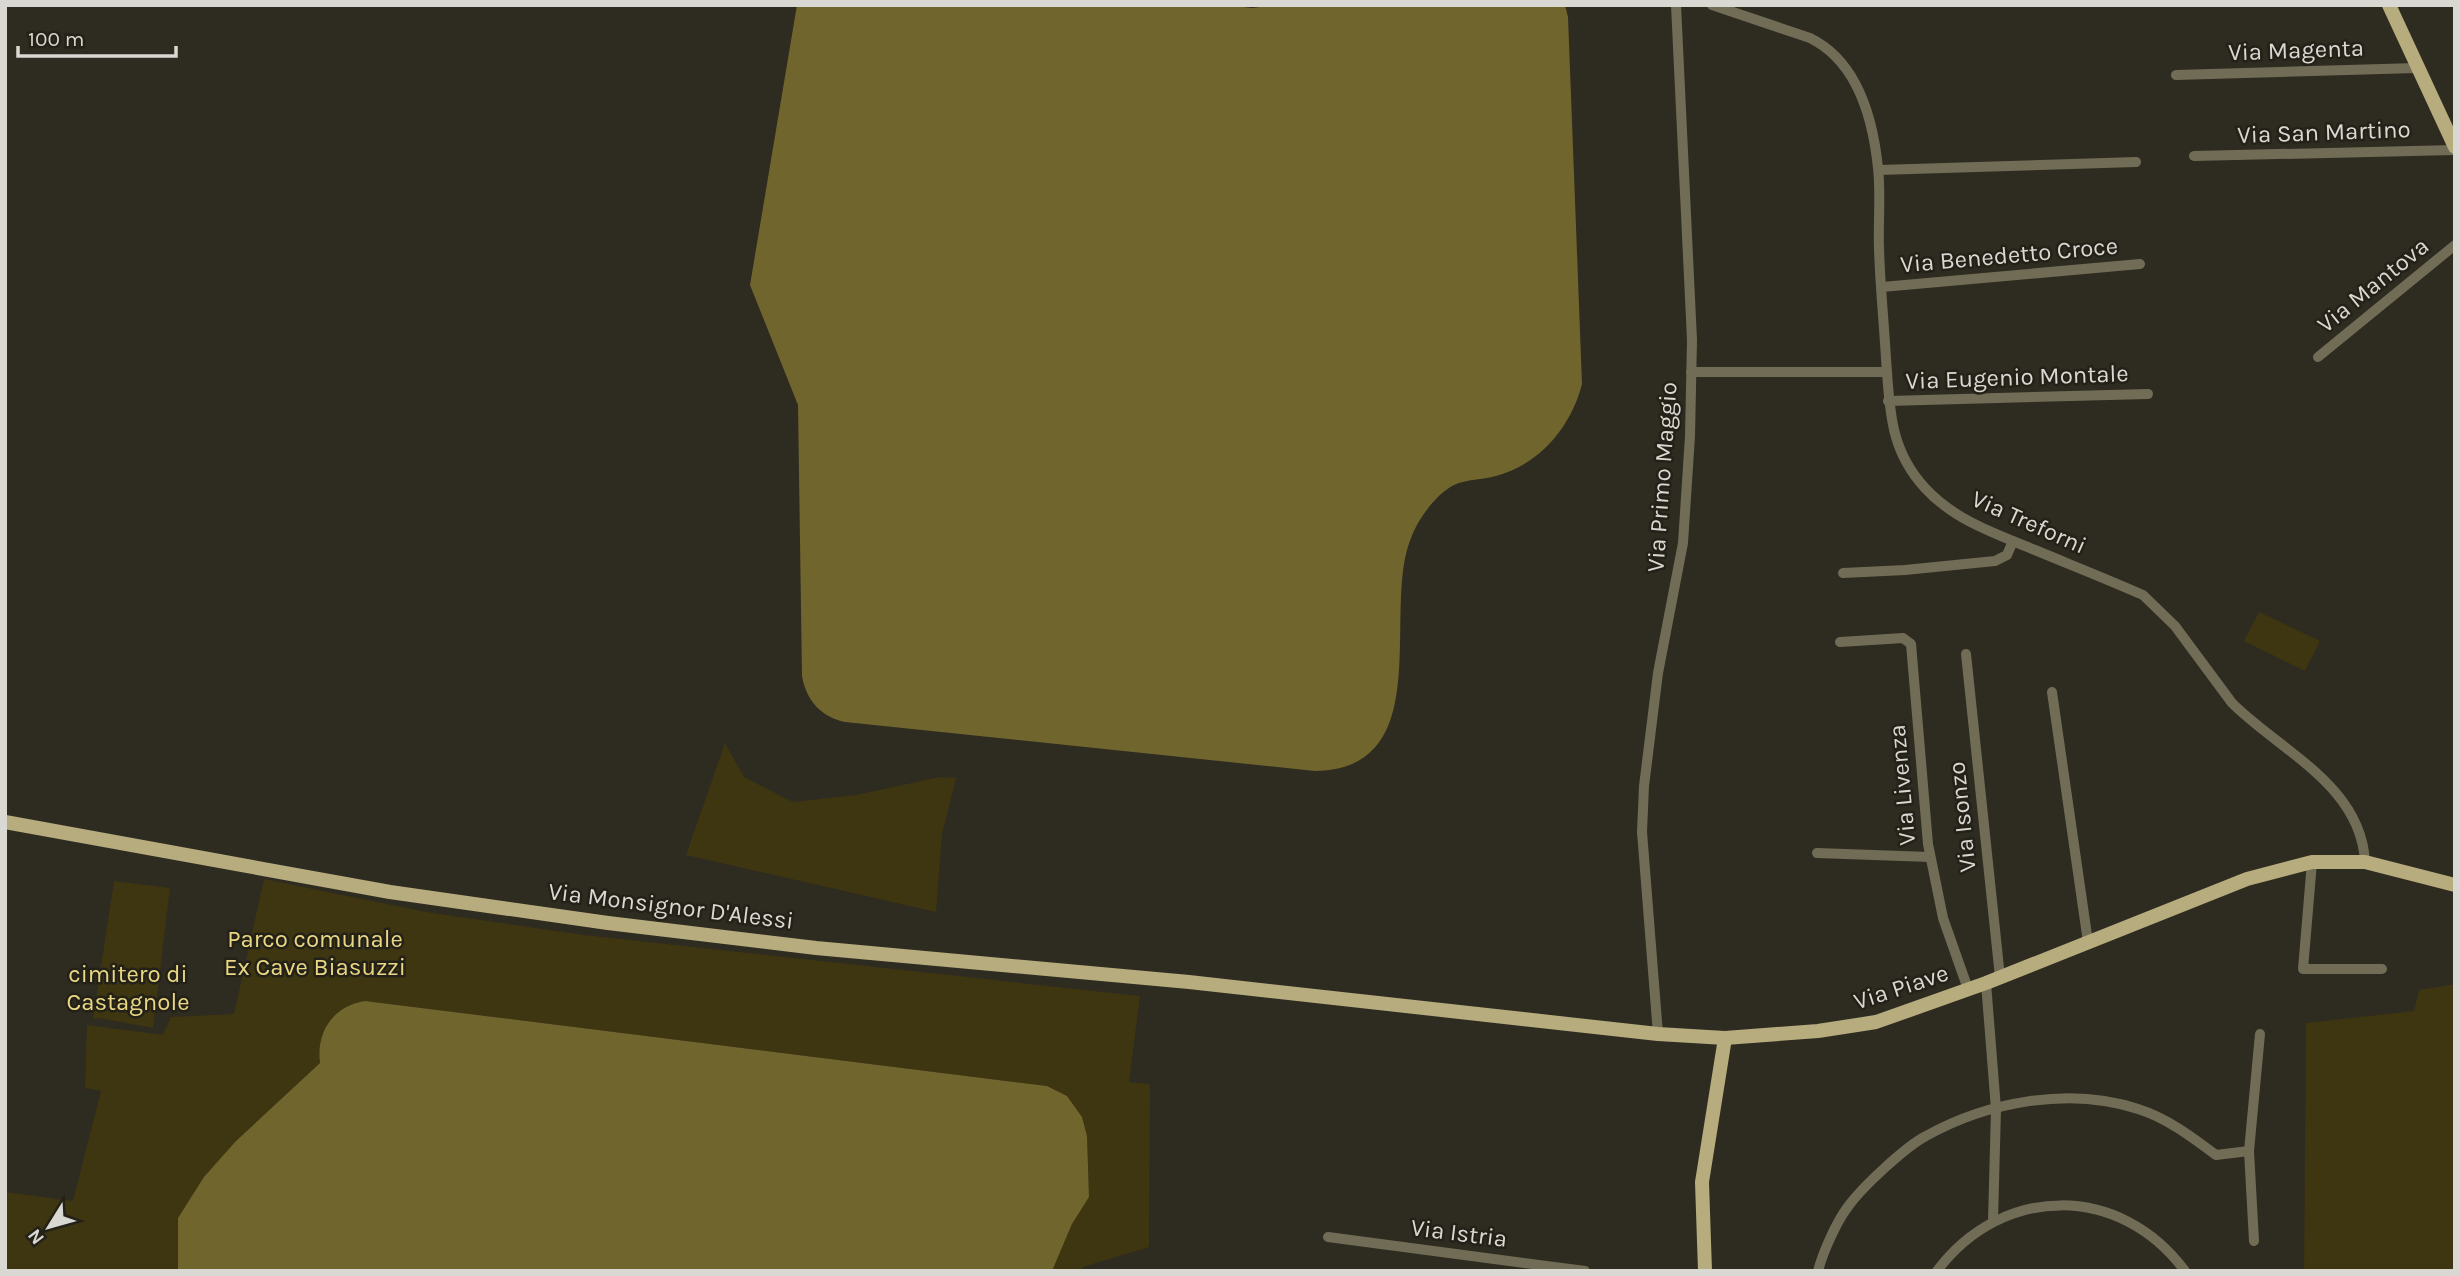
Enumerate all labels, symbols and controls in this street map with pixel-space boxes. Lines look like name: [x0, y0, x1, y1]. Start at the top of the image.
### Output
scale bar: [18, 14, 175, 58]
text: 100 m: [28, 27, 85, 51]
street label: Via Magenta: [2228, 34, 2364, 66]
street label: Via San Martino: [2237, 115, 2411, 149]
street label: Via Benedetto Croce: [1899, 232, 2119, 278]
street label: Via Mantova: [2312, 232, 2434, 338]
street label: Via Eugenio Montale: [1905, 359, 2129, 395]
street label: Via Primo Maggio: [1641, 381, 1683, 573]
street label: Via Treforni: [1967, 484, 2091, 560]
street label: Via Livenza: [1883, 723, 1921, 847]
street label: Via Isonzo: [1942, 760, 1982, 874]
street label: Via Monsignor D'Alessi: [547, 877, 795, 935]
park label: Parco comunale Ex Cave Biasuzzi: [224, 925, 406, 981]
street label: Via Piave: [1850, 959, 1952, 1015]
park label: cimitero di Castagnole: [67, 960, 189, 1016]
north arrow: [14, 1192, 84, 1262]
street label: Via Istria: [1409, 1213, 1509, 1253]
text: N: [23, 1225, 49, 1249]

